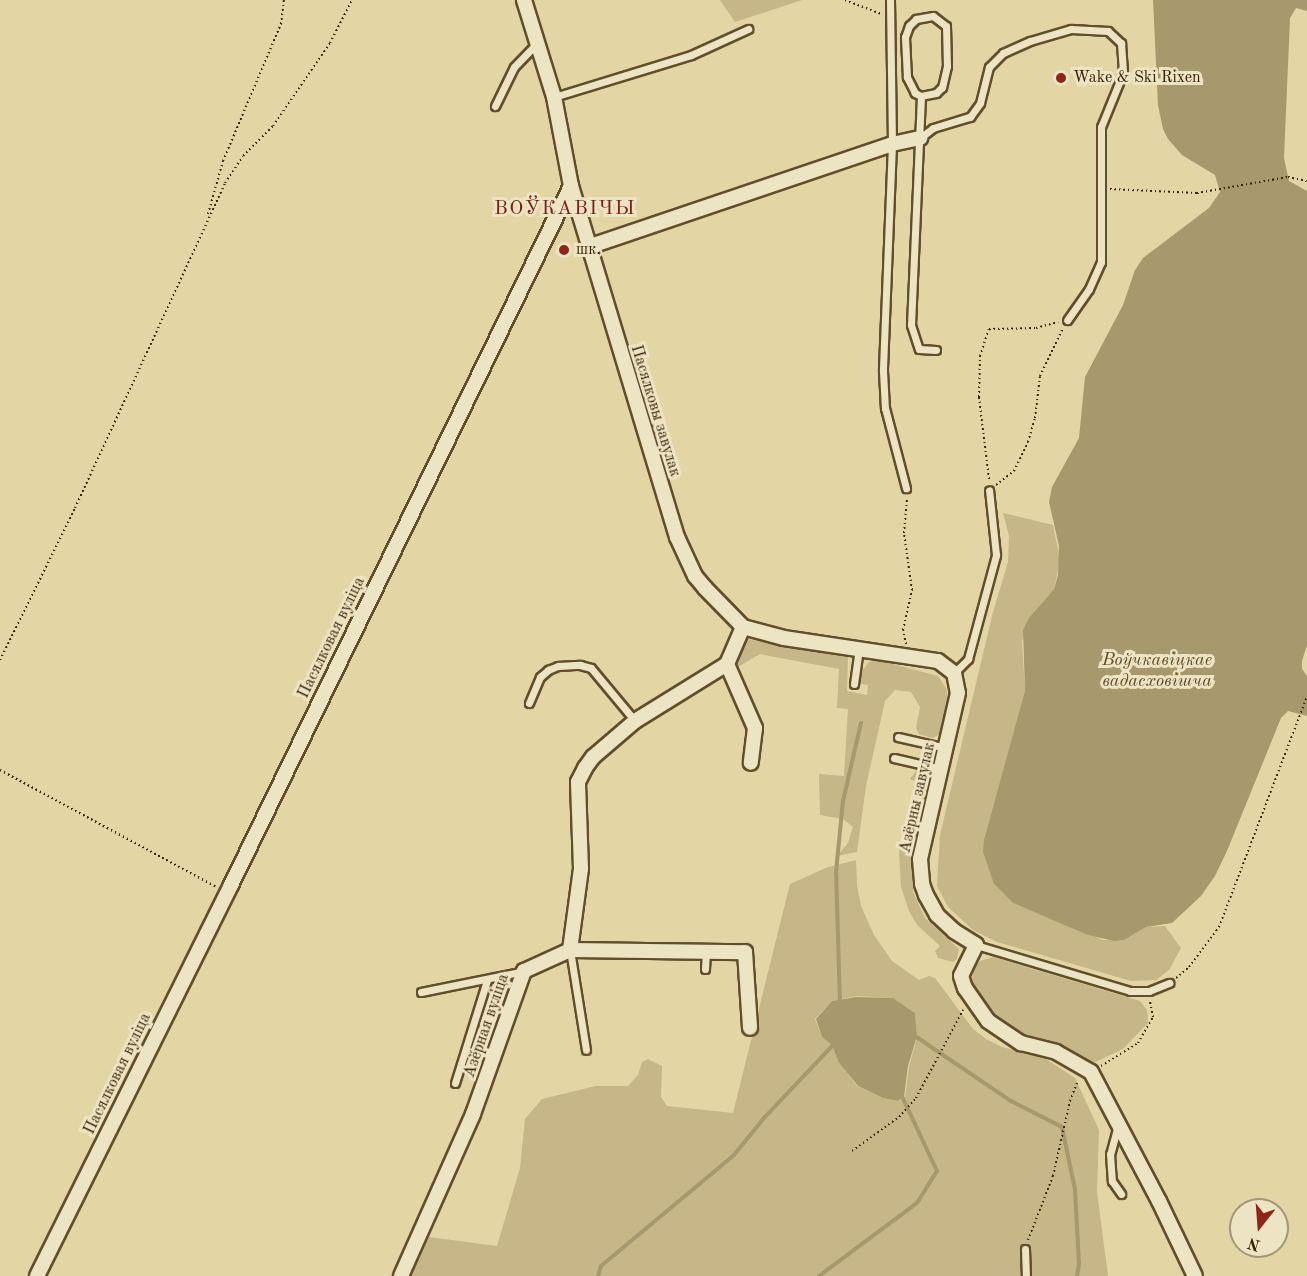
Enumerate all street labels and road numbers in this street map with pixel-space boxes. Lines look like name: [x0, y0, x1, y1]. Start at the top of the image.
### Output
street label: Пасялковы завулак: [626, 343, 684, 479]
street label: Пасялковая вуліца: [294, 574, 370, 702]
street label: Азёрны завулак: [896, 741, 940, 855]
street label: Азёрная вуліца: [460, 972, 514, 1080]
street label: Пасялковая вуліца: [80, 1010, 156, 1138]

